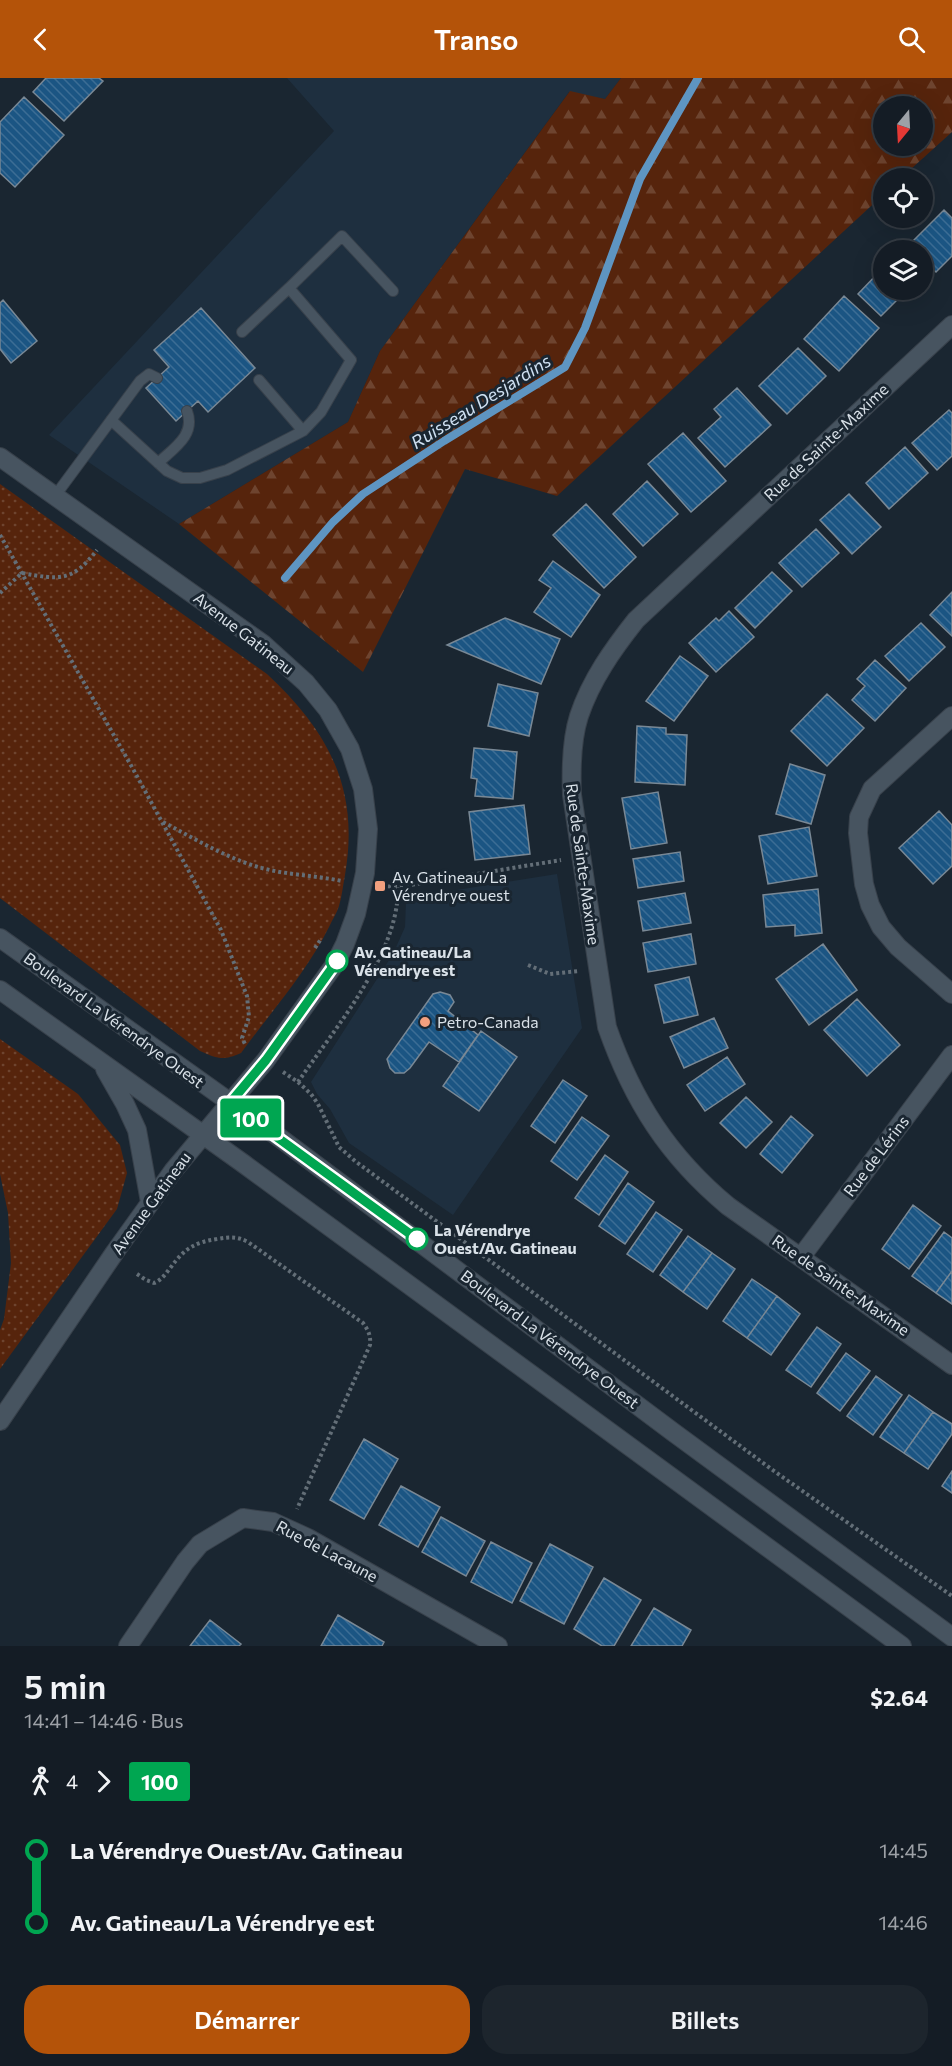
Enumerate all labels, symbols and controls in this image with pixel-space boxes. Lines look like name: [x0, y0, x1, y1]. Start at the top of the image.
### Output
icon: back: [24, 23, 57, 56]
text: Transo: [434, 23, 518, 56]
icon: search: [895, 23, 928, 56]
north arrow: [873, 96, 933, 156]
map controls: [873, 96, 933, 300]
button: locate: [873, 168, 933, 228]
button: layers: [873, 240, 933, 300]
water label: Ruisseau Desjardins: [406, 349, 554, 453]
street label: Rue de Sainte-Maxime: [760, 379, 892, 504]
street label: Avenue Gatineau: [190, 588, 298, 678]
street label: Rue de Sainte-Maxime: [563, 782, 604, 946]
place label: Av. Gatineau/La Vérendrye ouest: [392, 867, 510, 904]
marker: Av. Gatineau/La Vérendrye ouest: [373, 879, 387, 893]
place label: Av. Gatineau/La Vérendrye est: [354, 942, 471, 979]
street label: Boulevard La Vérendrye Ouest: [21, 948, 208, 1092]
marker: Av. Gatineau/La Vérendrye est: [326, 950, 348, 972]
place label: Petro-Canada: [437, 1012, 539, 1031]
marker: Petro-Canada: [418, 1015, 432, 1029]
line badge: 100: [216, 1098, 286, 1138]
text: 100: [232, 1106, 270, 1131]
street label: Rue de Lérins: [839, 1111, 912, 1200]
street label: Avenue Gatineau: [107, 1148, 194, 1258]
place label: La Vérendrye Ouest/Av. Gatineau: [434, 1220, 577, 1257]
marker: La Vérendrye Ouest/Av. Gatineau: [406, 1228, 428, 1250]
street label: Rue de Sainte-Maxime: [769, 1230, 913, 1339]
street label: Boulevard La Vérendrye Ouest: [458, 1265, 643, 1412]
street label: Rue de Lacaune: [273, 1516, 381, 1585]
text: 5 min: [24, 1665, 106, 1706]
text: $2.64: [870, 1684, 928, 1711]
text: 14:41 – 14:46 · Bus: [24, 1708, 184, 1732]
icon: walk: [24, 1765, 57, 1798]
icon: forward: [87, 1765, 120, 1798]
text: 4: [66, 1769, 78, 1793]
text: 100: [141, 1769, 178, 1794]
text: La Vérendrye Ouest/Av. Gatineau: [70, 1837, 403, 1864]
text: 14:45: [879, 1838, 928, 1862]
text: Av. Gatineau/La Vérendrye est: [70, 1909, 375, 1936]
text: 14:46: [879, 1910, 928, 1934]
button: Démarrer: [24, 1985, 470, 2054]
button: Billets: [482, 1985, 928, 2054]

